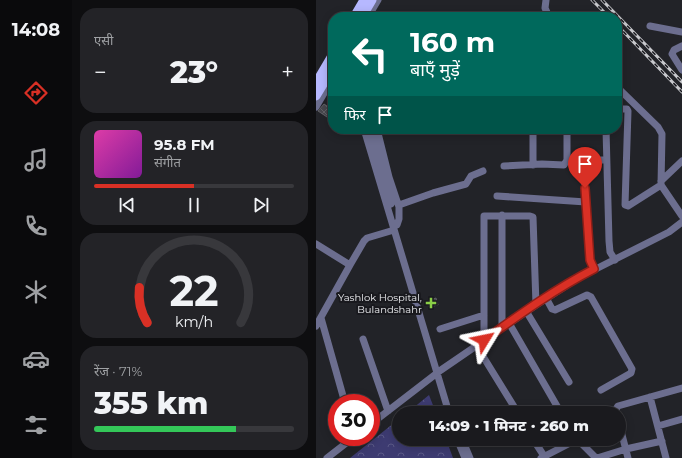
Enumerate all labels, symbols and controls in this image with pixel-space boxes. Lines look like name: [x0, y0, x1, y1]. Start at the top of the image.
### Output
text: 14:08: [12, 19, 60, 41]
text: 160 m: [410, 25, 495, 59]
icon: left: [344, 28, 396, 80]
text: एसी: [94, 32, 113, 48]
text: 23°: [170, 54, 218, 91]
text: −: [94, 59, 107, 86]
text: +: [281, 59, 294, 86]
text: बाएँ मुड़ें: [410, 59, 460, 81]
icon: directions: [22, 79, 50, 107]
icon: arrive: [374, 104, 396, 126]
text: फिर: [344, 105, 366, 124]
text: 95.8 FM: [154, 135, 215, 154]
icon: music: [22, 146, 50, 174]
pin: [568, 147, 602, 188]
icon: arrive: [574, 153, 596, 175]
text: संगीत: [154, 154, 181, 170]
icon: previous: [116, 194, 138, 216]
icon: pause: [183, 194, 205, 216]
icon: next: [250, 194, 272, 216]
icon: phone: [22, 212, 50, 240]
text: 22: [169, 266, 219, 316]
icon: climate: [22, 278, 50, 306]
place label: Yashlok Hospital, Bulandshahr: [338, 291, 422, 316]
marker: Yashlok Hospital, Bulandshahr: [425, 297, 437, 309]
text: km/h: [175, 313, 213, 331]
position arrow: [463, 319, 505, 361]
icon: car: [22, 345, 50, 373]
text: रेंज · 71%: [94, 363, 142, 379]
text: 355 km: [94, 385, 208, 422]
speed limit sign: 30: [328, 394, 380, 446]
icon: filters: [22, 411, 50, 439]
text: 14:09 · 1 मिनट · 260 m: [429, 416, 589, 435]

